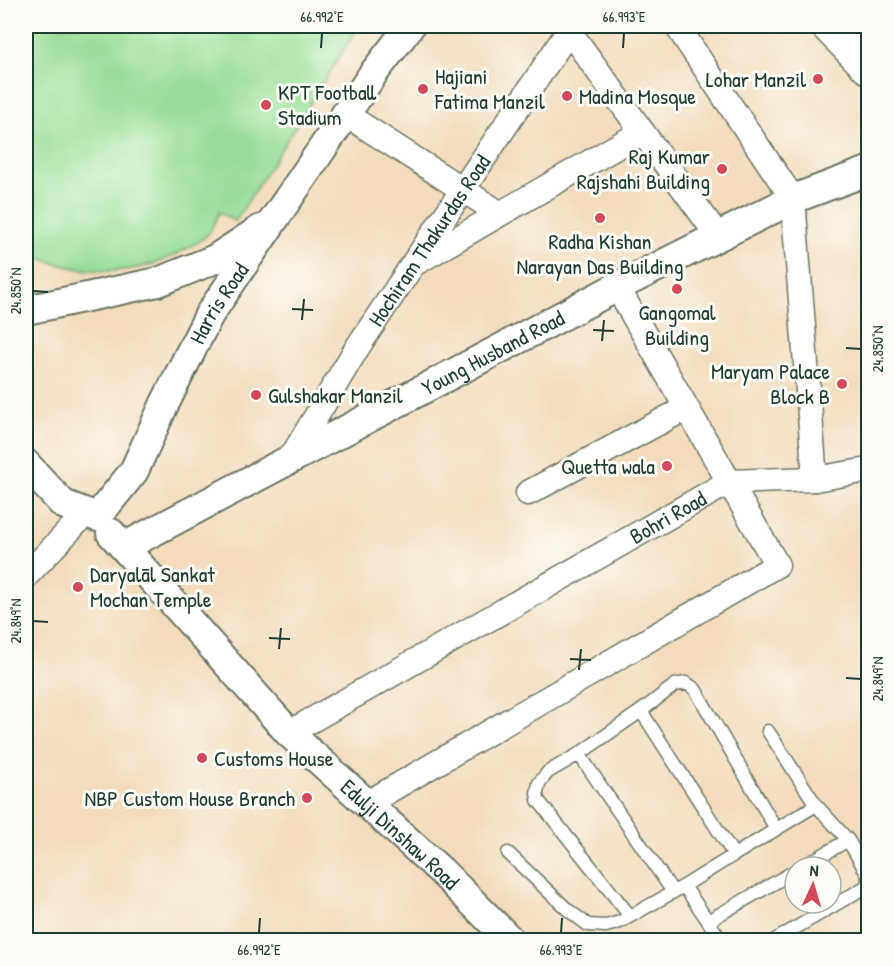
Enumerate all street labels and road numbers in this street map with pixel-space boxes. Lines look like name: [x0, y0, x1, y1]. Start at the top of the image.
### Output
street label: Hochiram Thakurdas Road: [361, 148, 497, 332]
street label: Harris Road: [182, 256, 255, 349]
street label: Young Husband Road: [416, 302, 570, 402]
street label: Bohri Road: [624, 483, 712, 551]
street label: Edulji Dinshaw Road: [334, 772, 466, 896]

